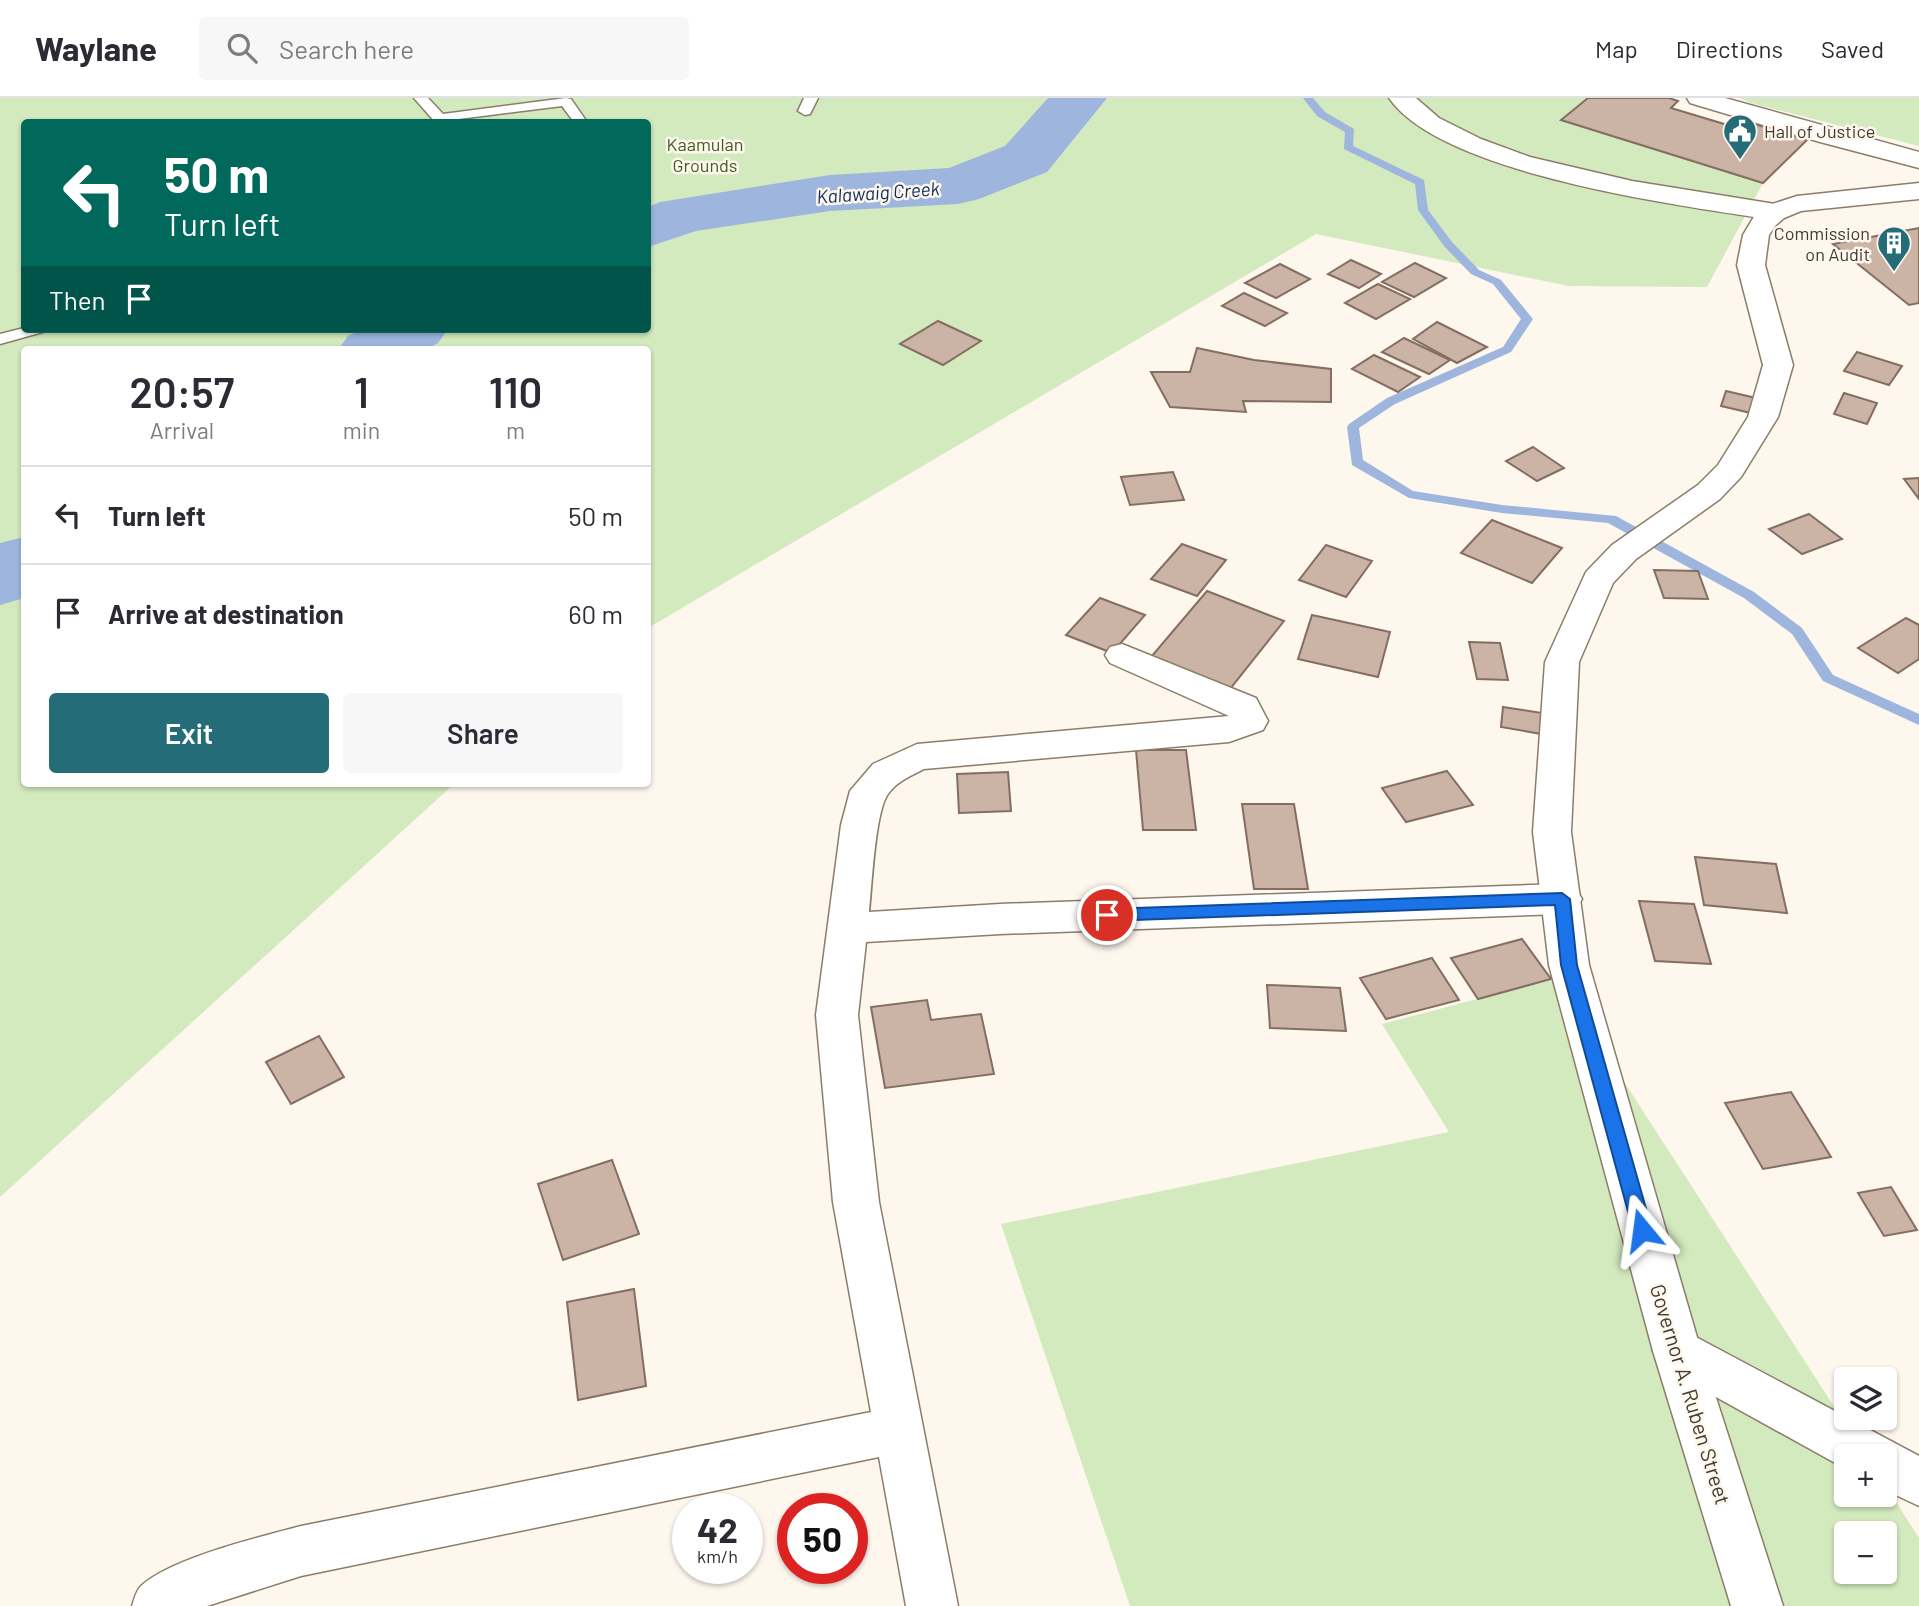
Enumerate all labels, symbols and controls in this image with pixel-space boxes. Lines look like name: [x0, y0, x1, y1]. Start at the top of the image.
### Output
search box: [199, 17, 689, 80]
text: Waylane: [35, 28, 157, 68]
icon: search: [223, 29, 261, 67]
text: Search here: [279, 33, 414, 64]
text: Map: [1595, 34, 1638, 63]
text: Directions: [1676, 34, 1783, 63]
text: Saved: [1821, 34, 1884, 63]
public building icon: Hall of Justice: [1721, 112, 1759, 161]
place label: Hall of Justice: [1764, 120, 1875, 142]
park label: Kaamulan Grounds: [667, 133, 743, 176]
text: 50 m: [164, 144, 269, 203]
icon: left: [49, 147, 140, 238]
water label: Kalawaig Creek: [816, 176, 941, 208]
text: Turn left: [164, 204, 281, 242]
place label: Commission on Audit: [1774, 222, 1870, 265]
building icon: Commission on Audit: [1875, 224, 1913, 273]
icon: arrive: [120, 280, 158, 318]
text: Then: [49, 284, 106, 315]
text: 20:57: [130, 366, 234, 416]
text: 1: [354, 366, 369, 416]
text: 110: [489, 366, 542, 416]
text: Arrival: [150, 416, 214, 444]
text: min: [343, 416, 380, 444]
text: m: [506, 416, 525, 444]
icon: left: [49, 496, 87, 534]
text: Turn left: [108, 500, 206, 531]
text: 50 m: [568, 500, 623, 531]
icon: arrive: [49, 594, 87, 632]
text: Arrive at destination: [108, 598, 344, 629]
text: 60 m: [568, 598, 623, 629]
button: Exit: [49, 693, 329, 773]
button: Share: [343, 693, 623, 773]
pin: [1077, 885, 1137, 945]
icon: arrive: [1088, 896, 1126, 934]
position arrow: [1605, 1193, 1679, 1267]
street label: Governor A. Ruben Street: [1646, 1281, 1736, 1507]
map controls: [1834, 1367, 1897, 1584]
button: layers: [1834, 1367, 1897, 1430]
button: +: [1834, 1444, 1897, 1507]
speed limit sign: 50: [777, 1493, 868, 1584]
text: 42: [697, 1508, 738, 1550]
button: −: [1834, 1521, 1897, 1584]
text: km/h: [697, 1545, 738, 1567]

